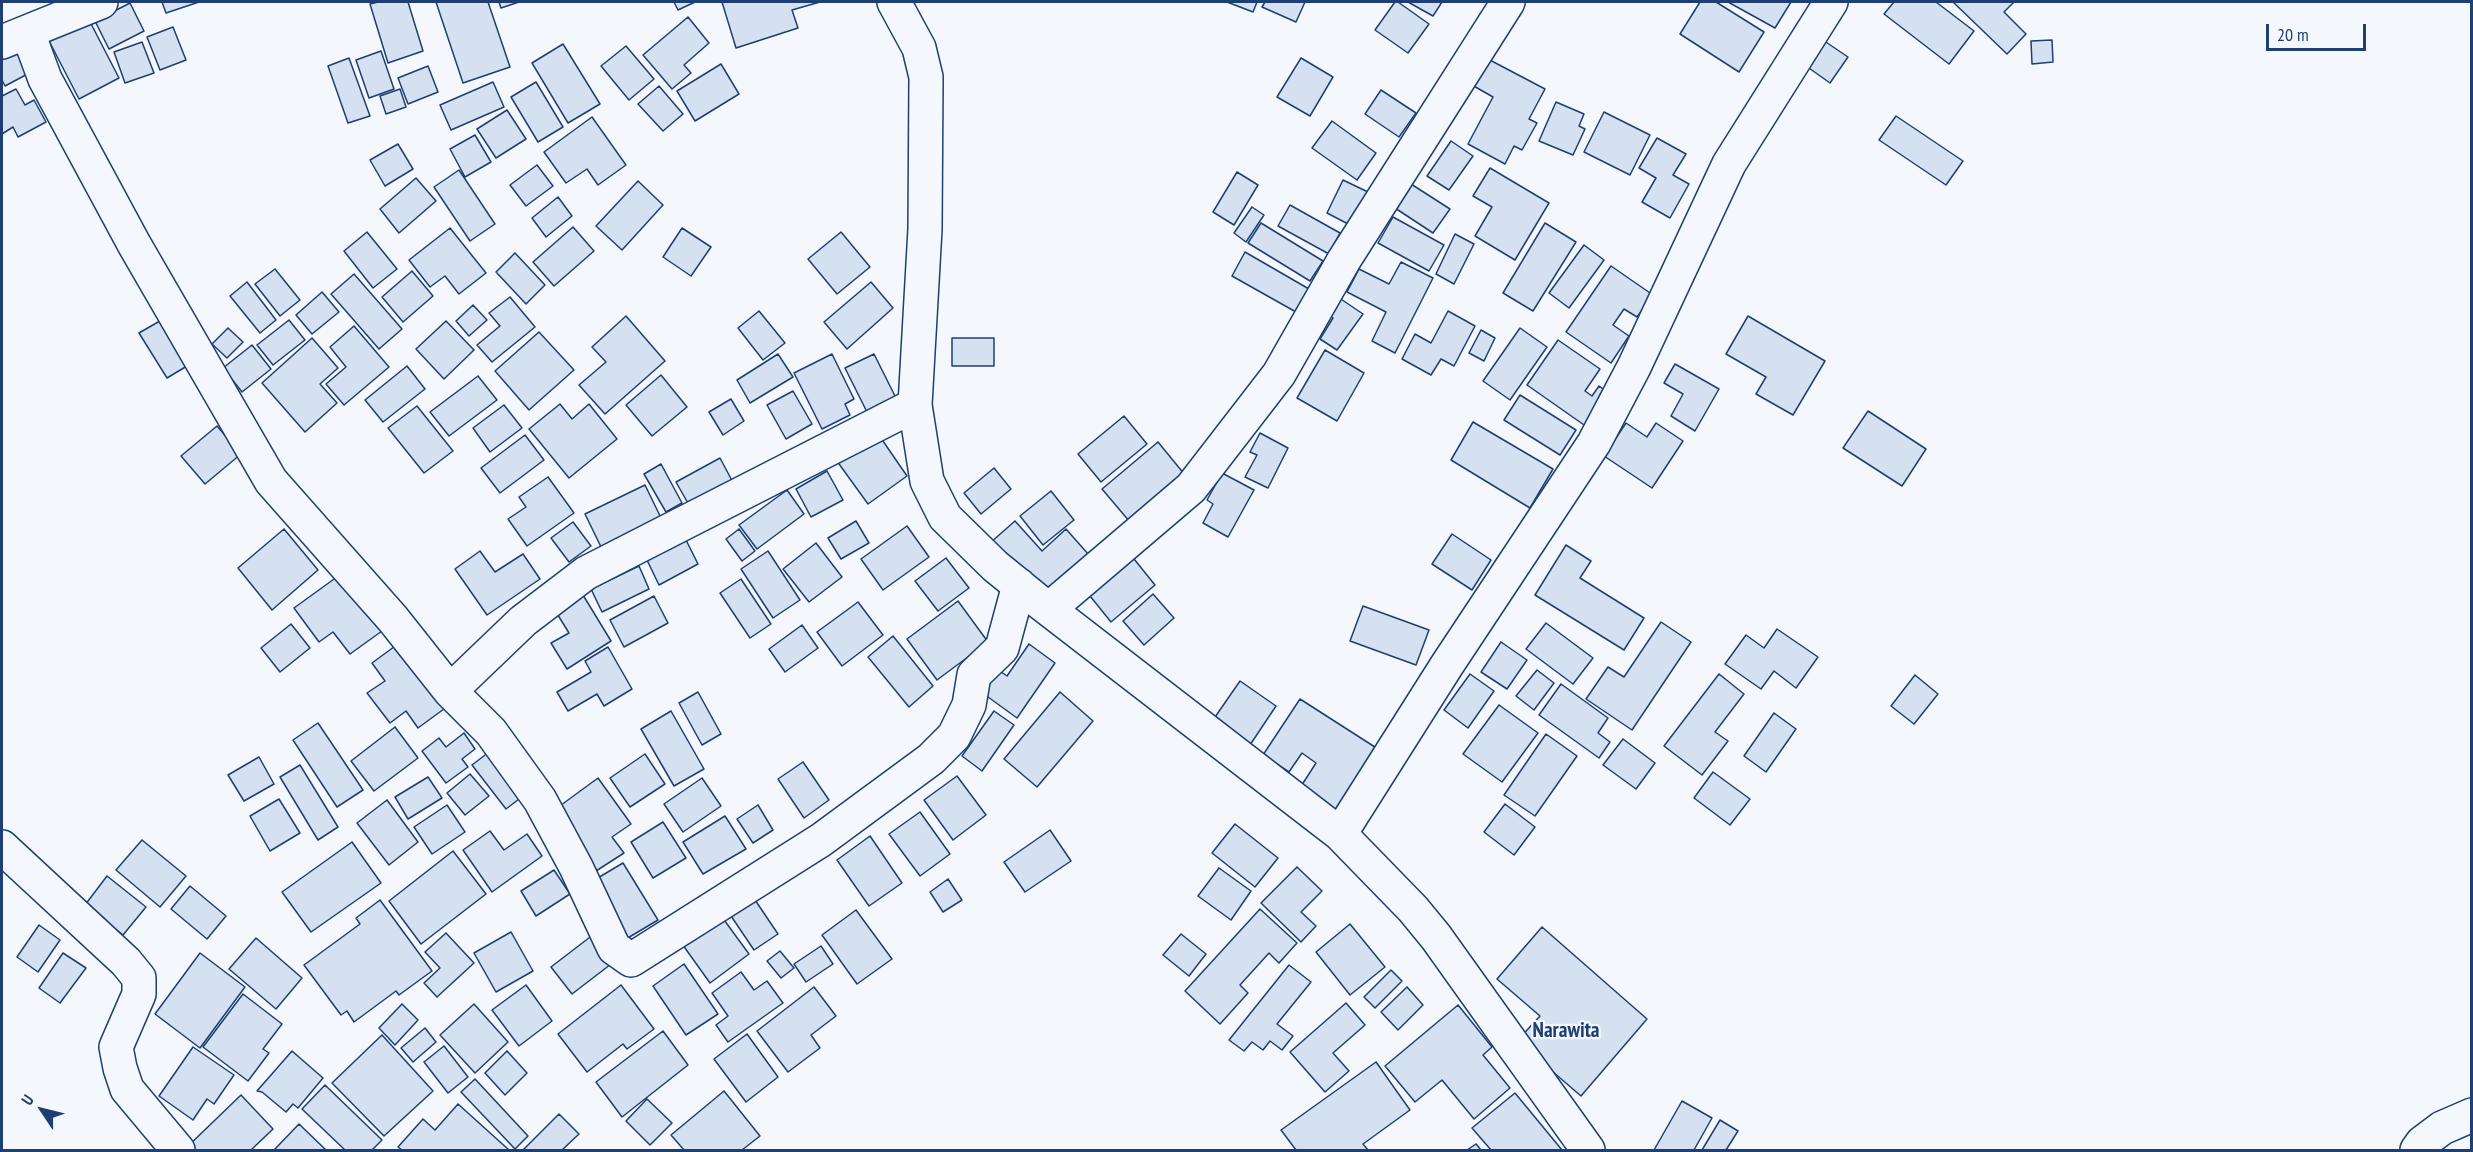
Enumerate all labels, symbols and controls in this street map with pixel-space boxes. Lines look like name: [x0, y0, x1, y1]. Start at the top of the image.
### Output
scale bar: [2269, 12, 2370, 50]
text: 20 m: [2277, 23, 2309, 46]
district label: Narawita: [1533, 1018, 1599, 1044]
north arrow: [12, 1080, 72, 1140]
text: U: [17, 1091, 38, 1109]

